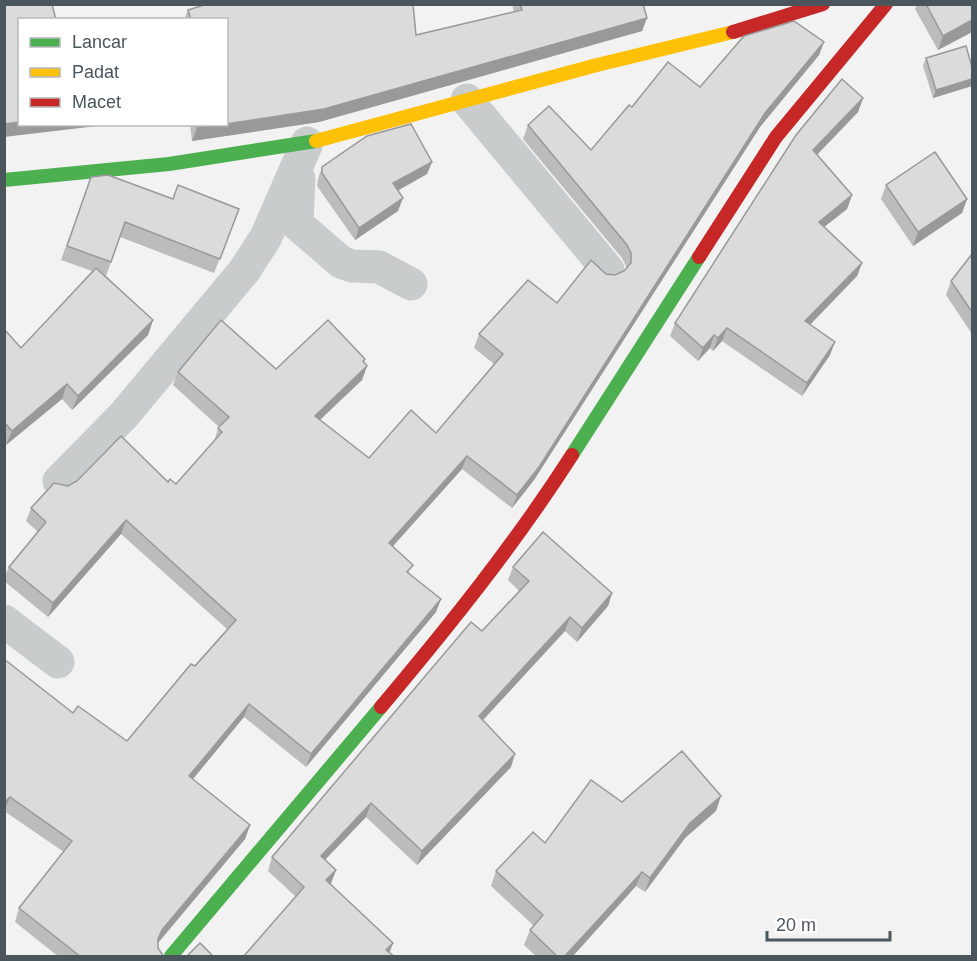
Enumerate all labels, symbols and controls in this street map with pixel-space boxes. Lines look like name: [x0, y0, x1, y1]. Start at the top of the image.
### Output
legend: [18, 18, 228, 126]
text: Lancar: [72, 32, 127, 52]
text: Padat: [72, 62, 119, 82]
text: Macet: [72, 92, 121, 112]
scale bar: [767, 904, 890, 942]
text: 20 m: [776, 915, 816, 935]

